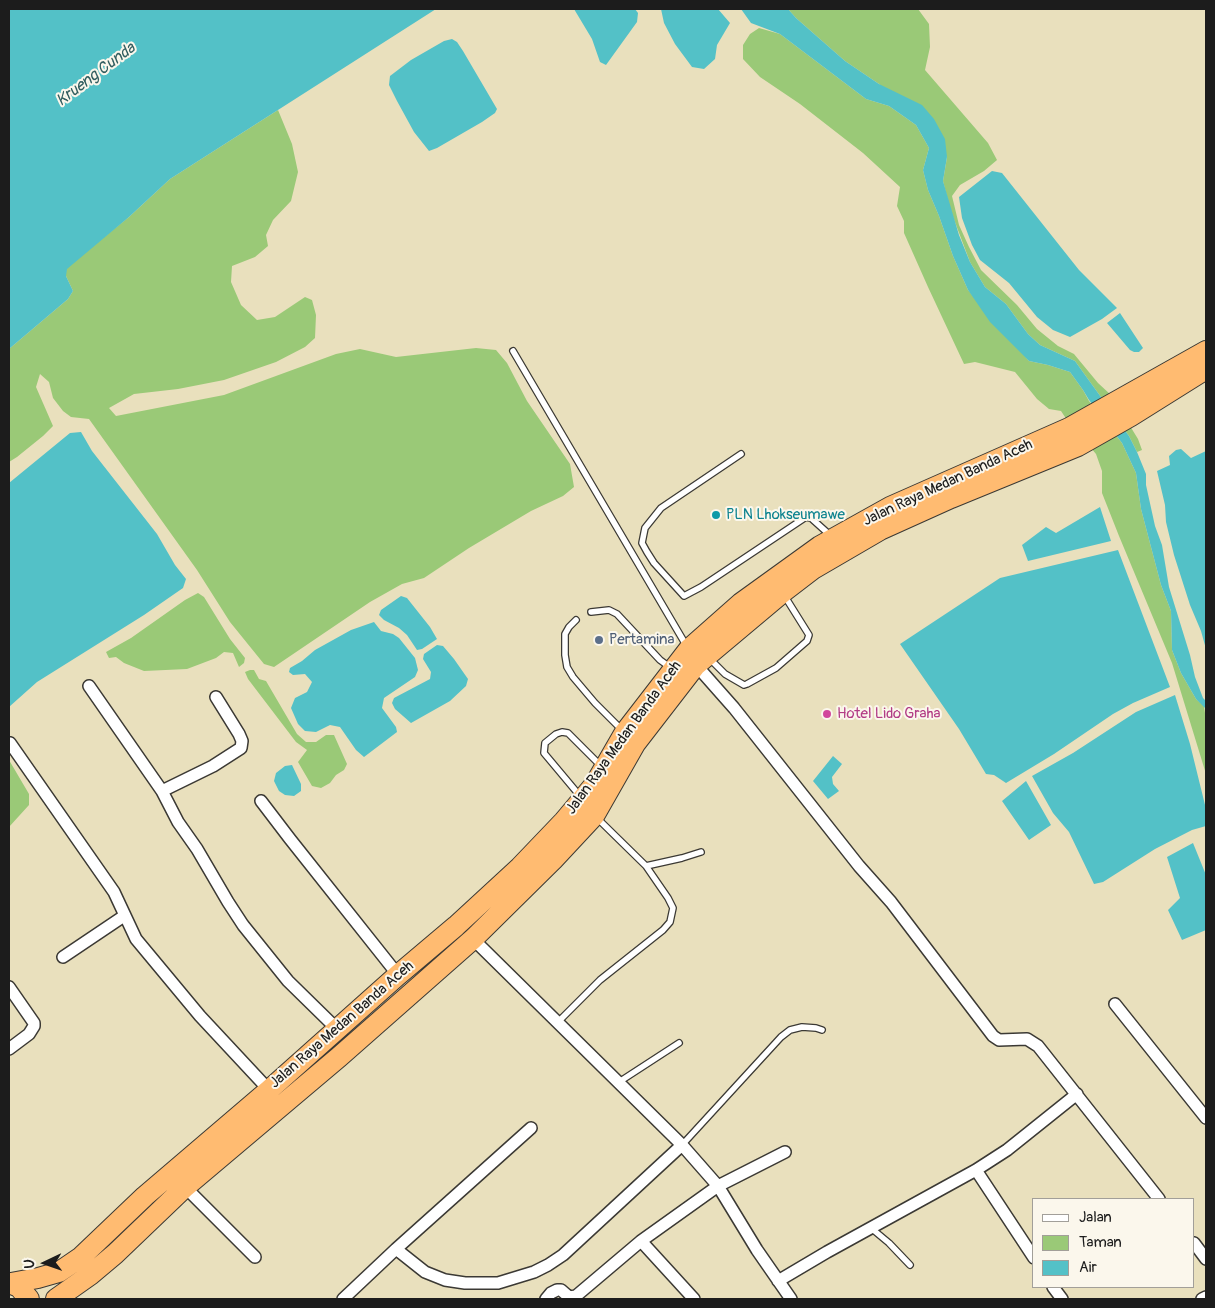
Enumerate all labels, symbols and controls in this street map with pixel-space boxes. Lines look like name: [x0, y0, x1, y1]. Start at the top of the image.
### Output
water label: Krueng Cunda: [53, 39, 139, 111]
street label: Jalan Raya Medan Banda Aceh: [860, 436, 1036, 530]
place label: PLN Lhokseumawe: [726, 506, 845, 524]
marker: PLN Lhokseumawe: [710, 509, 722, 521]
place label: Pertamina: [609, 631, 674, 649]
marker: Pertamina: [593, 634, 605, 646]
street label: Jalan Raya Medan Banda Aceh: [562, 658, 686, 818]
place label: Hotel Lido Graha: [837, 705, 941, 723]
marker: Hotel Lido Graha: [821, 708, 833, 720]
street label: Jalan Raya Medan Banda Aceh: [266, 958, 418, 1092]
legend: [1032, 1198, 1195, 1288]
text: Jalan: [1079, 1208, 1112, 1227]
text: Taman: [1079, 1233, 1122, 1252]
north arrow: [20, 1238, 70, 1288]
text: Air: [1079, 1258, 1097, 1277]
text: U: [21, 1259, 38, 1269]

